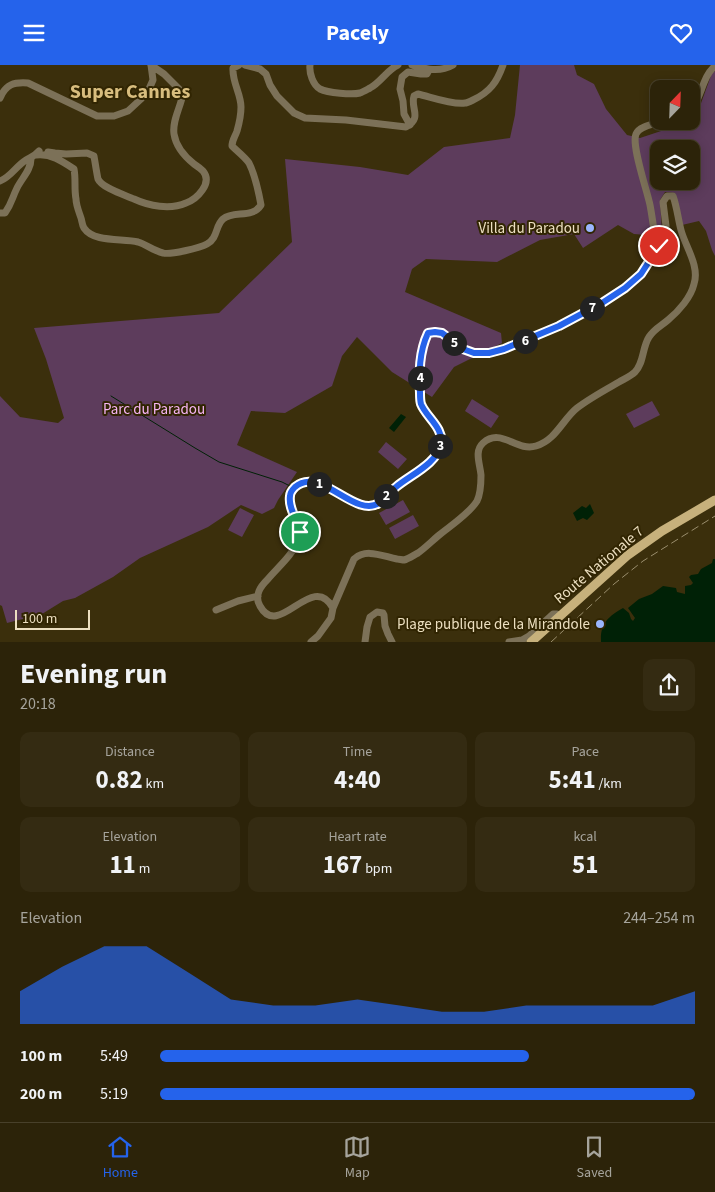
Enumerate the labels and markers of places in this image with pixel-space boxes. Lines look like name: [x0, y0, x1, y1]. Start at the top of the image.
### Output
place label: Villa du Paradou: [478, 218, 580, 239]
marker: Villa du Paradou: [584, 222, 596, 234]
pin: [638, 225, 680, 267]
pin: 7: [580, 295, 604, 321]
pin: 6: [512, 329, 538, 353]
pin: 5: [442, 331, 466, 355]
pin: 4: [408, 365, 432, 391]
pin: 3: [428, 433, 452, 459]
pin: 1: [306, 471, 332, 497]
pin: 2: [374, 483, 398, 509]
pin: [279, 511, 321, 553]
place label: Plage publique de la Mirandole: [397, 614, 590, 635]
marker: Plage publique de la Mirandole: [594, 618, 606, 630]

